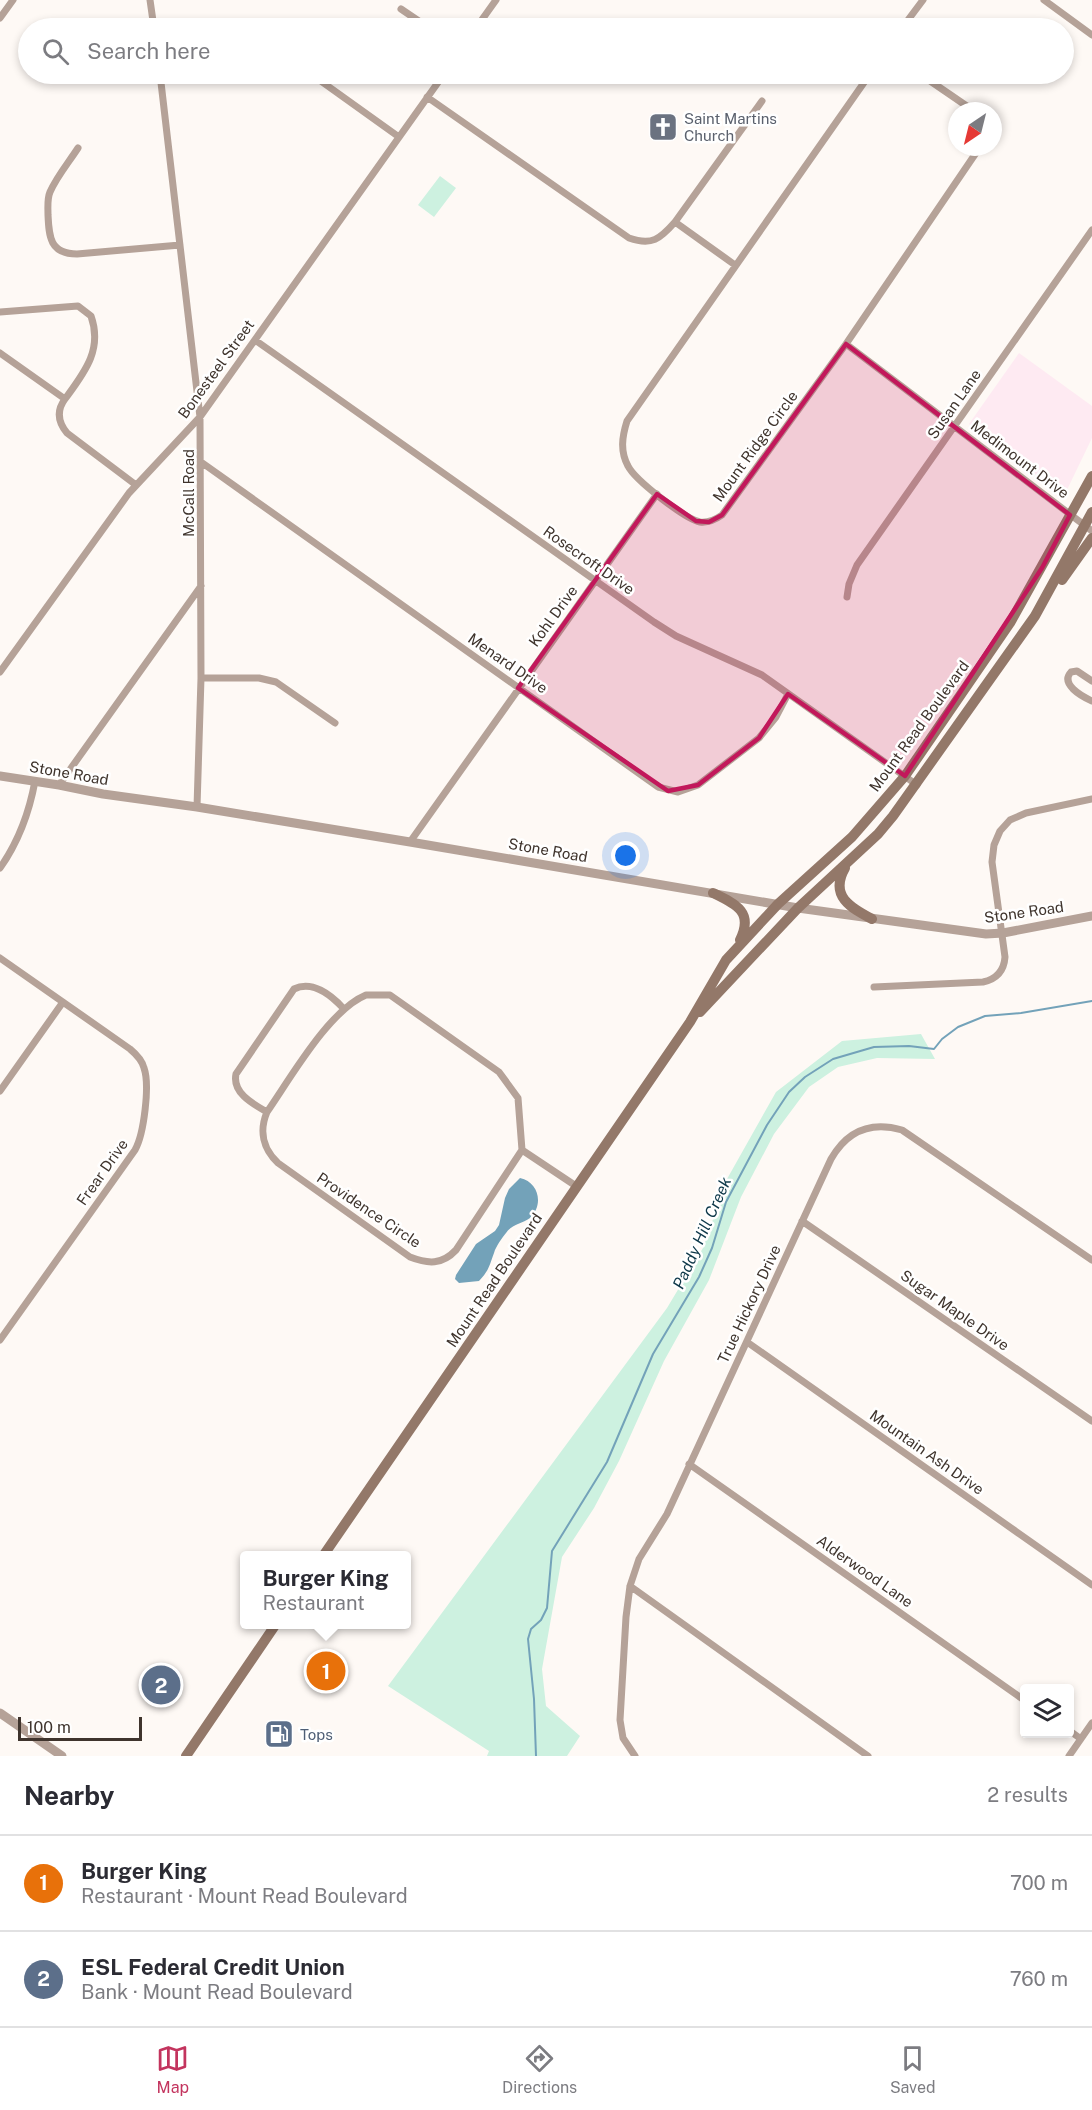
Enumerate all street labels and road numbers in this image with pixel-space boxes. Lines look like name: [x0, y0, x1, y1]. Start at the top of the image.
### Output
street label: Bonesteel Street: [175, 316, 258, 422]
street label: Susan Lane: [924, 366, 984, 442]
street label: Mount Ridge Circle: [709, 387, 801, 505]
street label: Medimount Drive: [968, 417, 1072, 501]
street label: McCall Road: [180, 449, 197, 537]
street label: Rosecroft Drive: [540, 522, 638, 598]
street label: Kohl Drive: [525, 582, 581, 650]
street label: Menard Drive: [465, 629, 551, 697]
street label: Mount Read Boulevard: [866, 657, 972, 795]
street label: Stone Road: [28, 758, 110, 788]
street label: Stone Road: [507, 835, 589, 865]
street label: Stone Road: [983, 898, 1065, 926]
street label: Frear Drive: [73, 1136, 131, 1208]
street label: Providence Circle: [314, 1169, 424, 1251]
street label: Mount Read Boulevard: [443, 1210, 545, 1350]
street label: True Hickory Drive: [714, 1242, 784, 1366]
street label: Sugar Maple Drive: [898, 1266, 1012, 1354]
street label: Mountain Ash Drive: [867, 1406, 987, 1498]
street label: Alderwood Lane: [814, 1532, 916, 1610]

